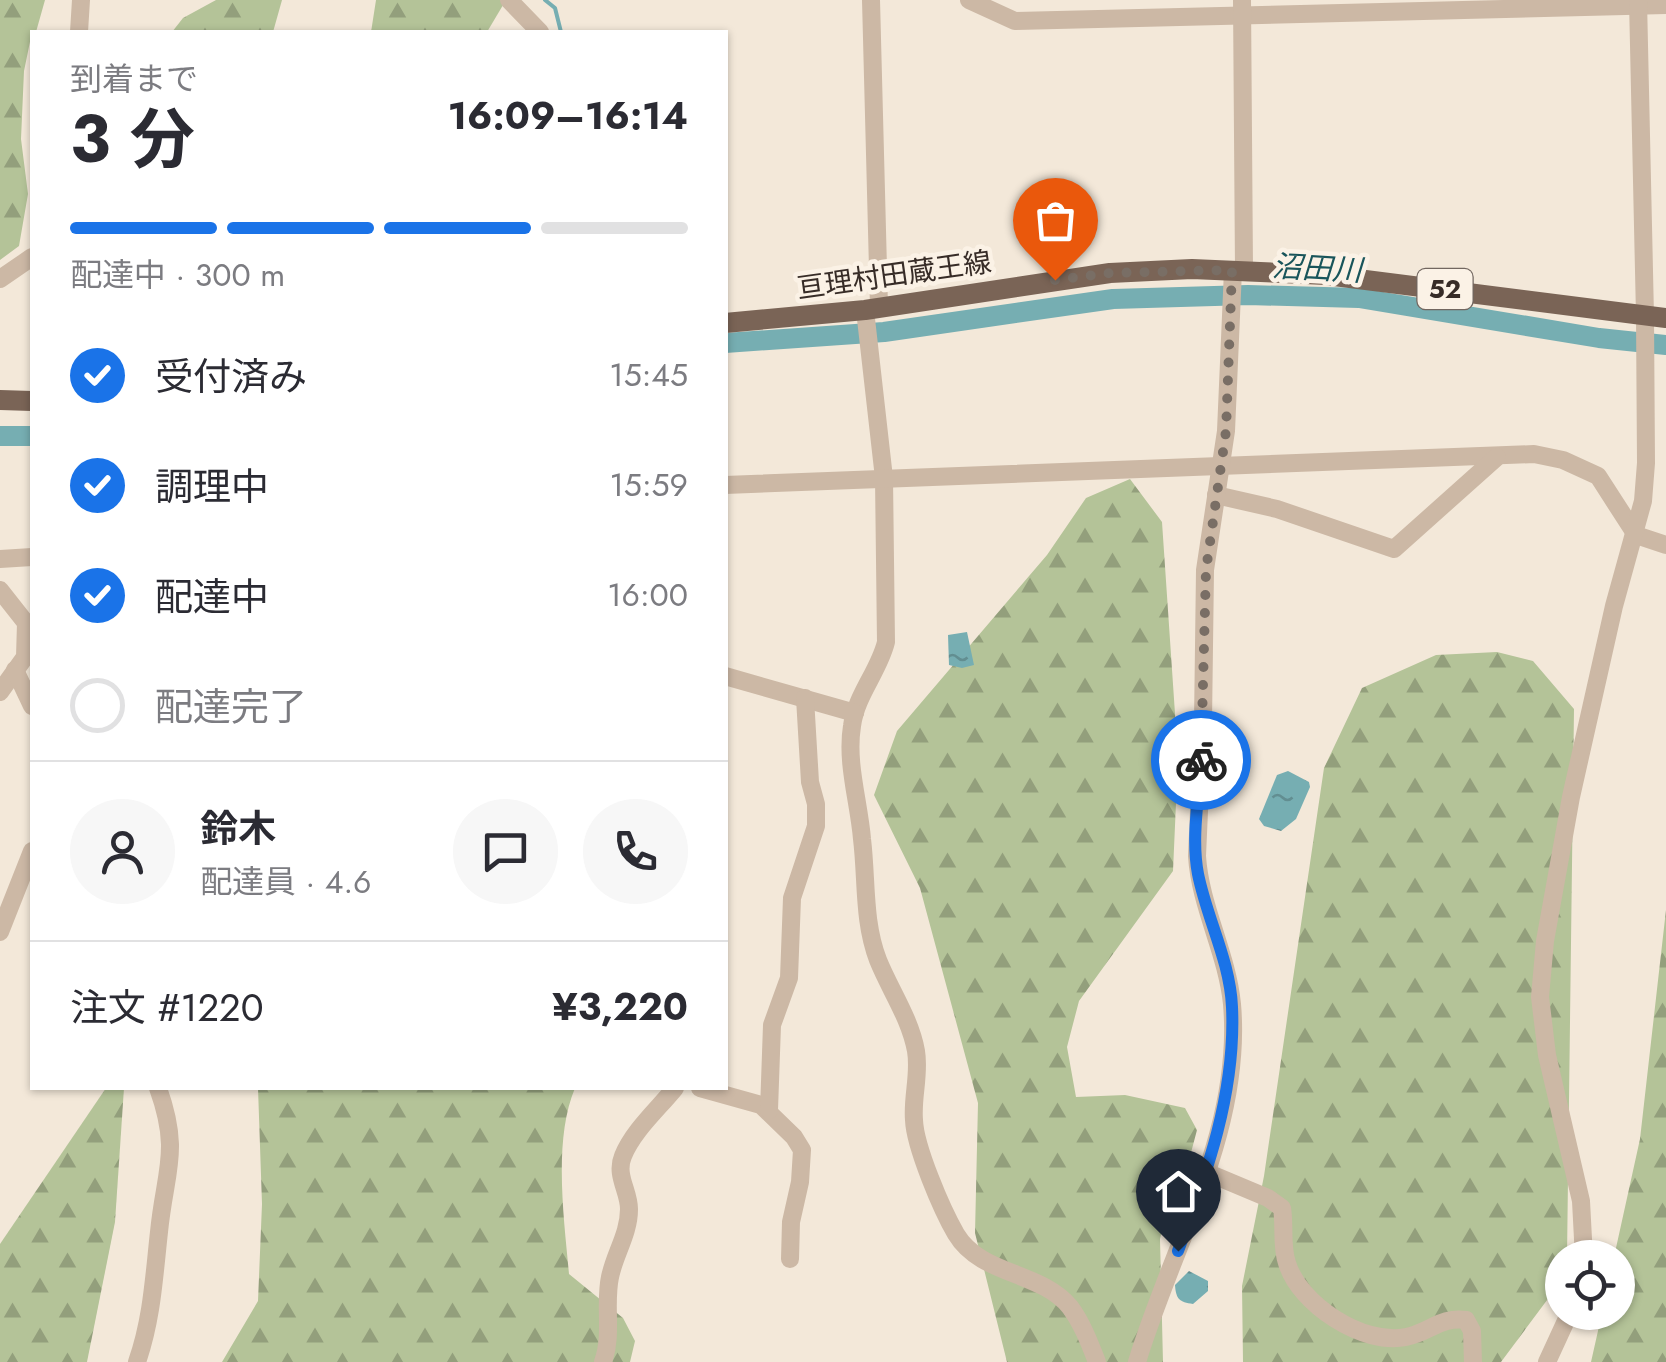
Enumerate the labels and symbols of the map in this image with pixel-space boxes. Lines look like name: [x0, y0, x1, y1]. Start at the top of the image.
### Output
pin: [1013, 178, 1098, 281]
street label: 亘理村田蔵王線: [794, 241, 994, 309]
water label: 沼田川: [1271, 244, 1366, 292]
road number: 52: [1418, 269, 1472, 309]
courier: [1151, 710, 1251, 810]
pin: [1136, 1149, 1221, 1252]

